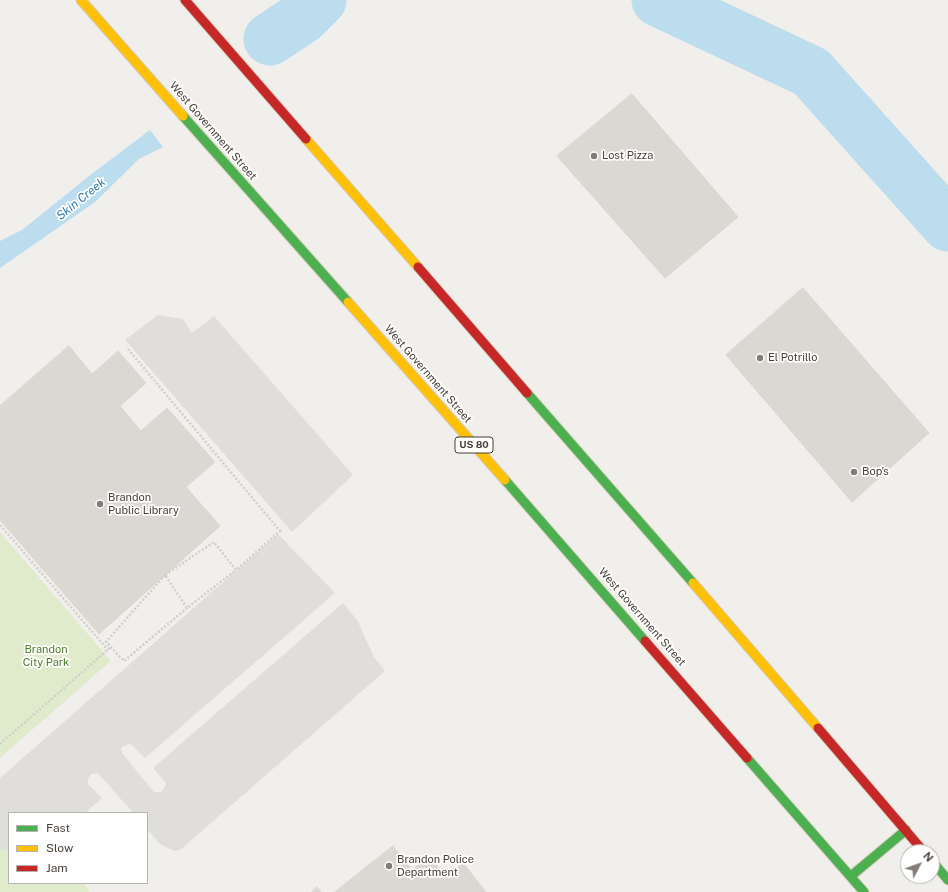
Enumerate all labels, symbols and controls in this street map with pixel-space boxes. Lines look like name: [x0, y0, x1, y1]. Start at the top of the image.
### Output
street label: West Government Street: [167, 79, 259, 183]
place label: Lost Pizza: [602, 149, 653, 163]
marker: Lost Pizza: [589, 151, 599, 161]
water label: Skin Creek: [54, 175, 108, 223]
street label: West Government Street: [382, 322, 474, 426]
place label: El Potrillo: [768, 351, 817, 365]
marker: El Potrillo: [755, 353, 765, 363]
road number: US 80: [455, 437, 493, 453]
place label: Bop's: [862, 465, 889, 479]
marker: Bop's: [849, 467, 859, 477]
place label: Brandon Public Library: [108, 491, 179, 517]
marker: Brandon Public Library: [95, 499, 105, 509]
street label: West Government Street: [596, 565, 688, 669]
park label: Brandon City Park: [23, 643, 69, 669]
legend: [8, 812, 148, 884]
text: Fast: [46, 821, 70, 835]
text: Slow: [46, 841, 73, 855]
north arrow: [900, 844, 940, 884]
text: N: [921, 850, 936, 864]
place label: Brandon Police Department: [397, 853, 474, 879]
text: Jam: [46, 861, 68, 875]
marker: Brandon Police Department: [384, 861, 394, 871]

